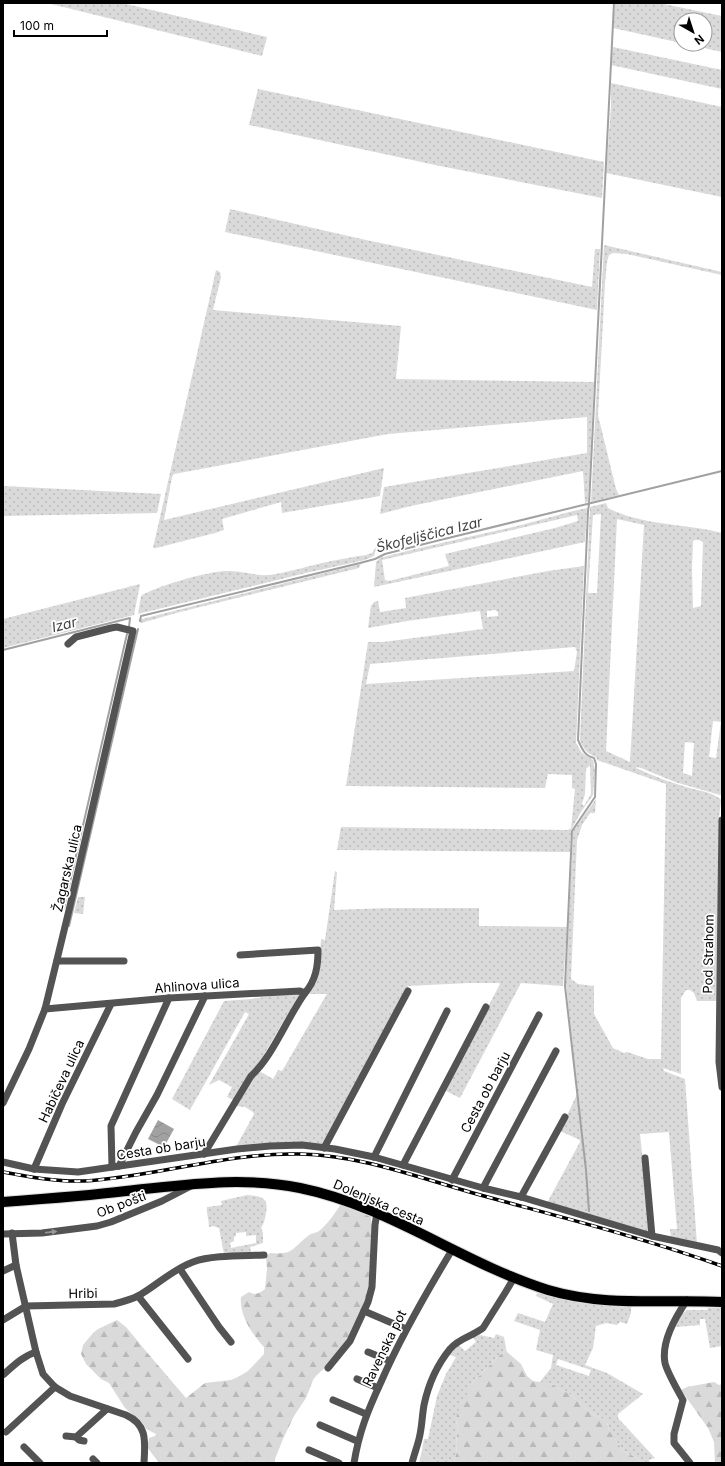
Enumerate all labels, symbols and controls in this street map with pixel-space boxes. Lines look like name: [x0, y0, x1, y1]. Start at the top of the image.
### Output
scale bar: [14, 12, 107, 38]
north arrow: [673, 12, 713, 52]
text: 100 m: [20, 18, 54, 33]
text: N: [692, 32, 707, 48]
water label: Škofeljščica Izar: [374, 512, 485, 555]
water label: Izar: [50, 613, 79, 635]
street label: Žagarska ulica: [49, 823, 85, 913]
street label: Pod Strahom: [699, 914, 717, 994]
street label: Ahlinova ulica: [154, 974, 240, 996]
street label: Habičeva ulica: [35, 1037, 87, 1125]
street label: Cesta ob barju: [457, 1049, 513, 1135]
street label: Cesta ob barju: [115, 1133, 207, 1163]
street label: Dolenjska cesta: [331, 1176, 427, 1228]
street label: Ob pošti: [94, 1187, 148, 1221]
one-way arrow: [45, 1228, 57, 1235]
street label: Hribi: [68, 1285, 98, 1301]
street label: Ravenska pot: [359, 1307, 409, 1389]

